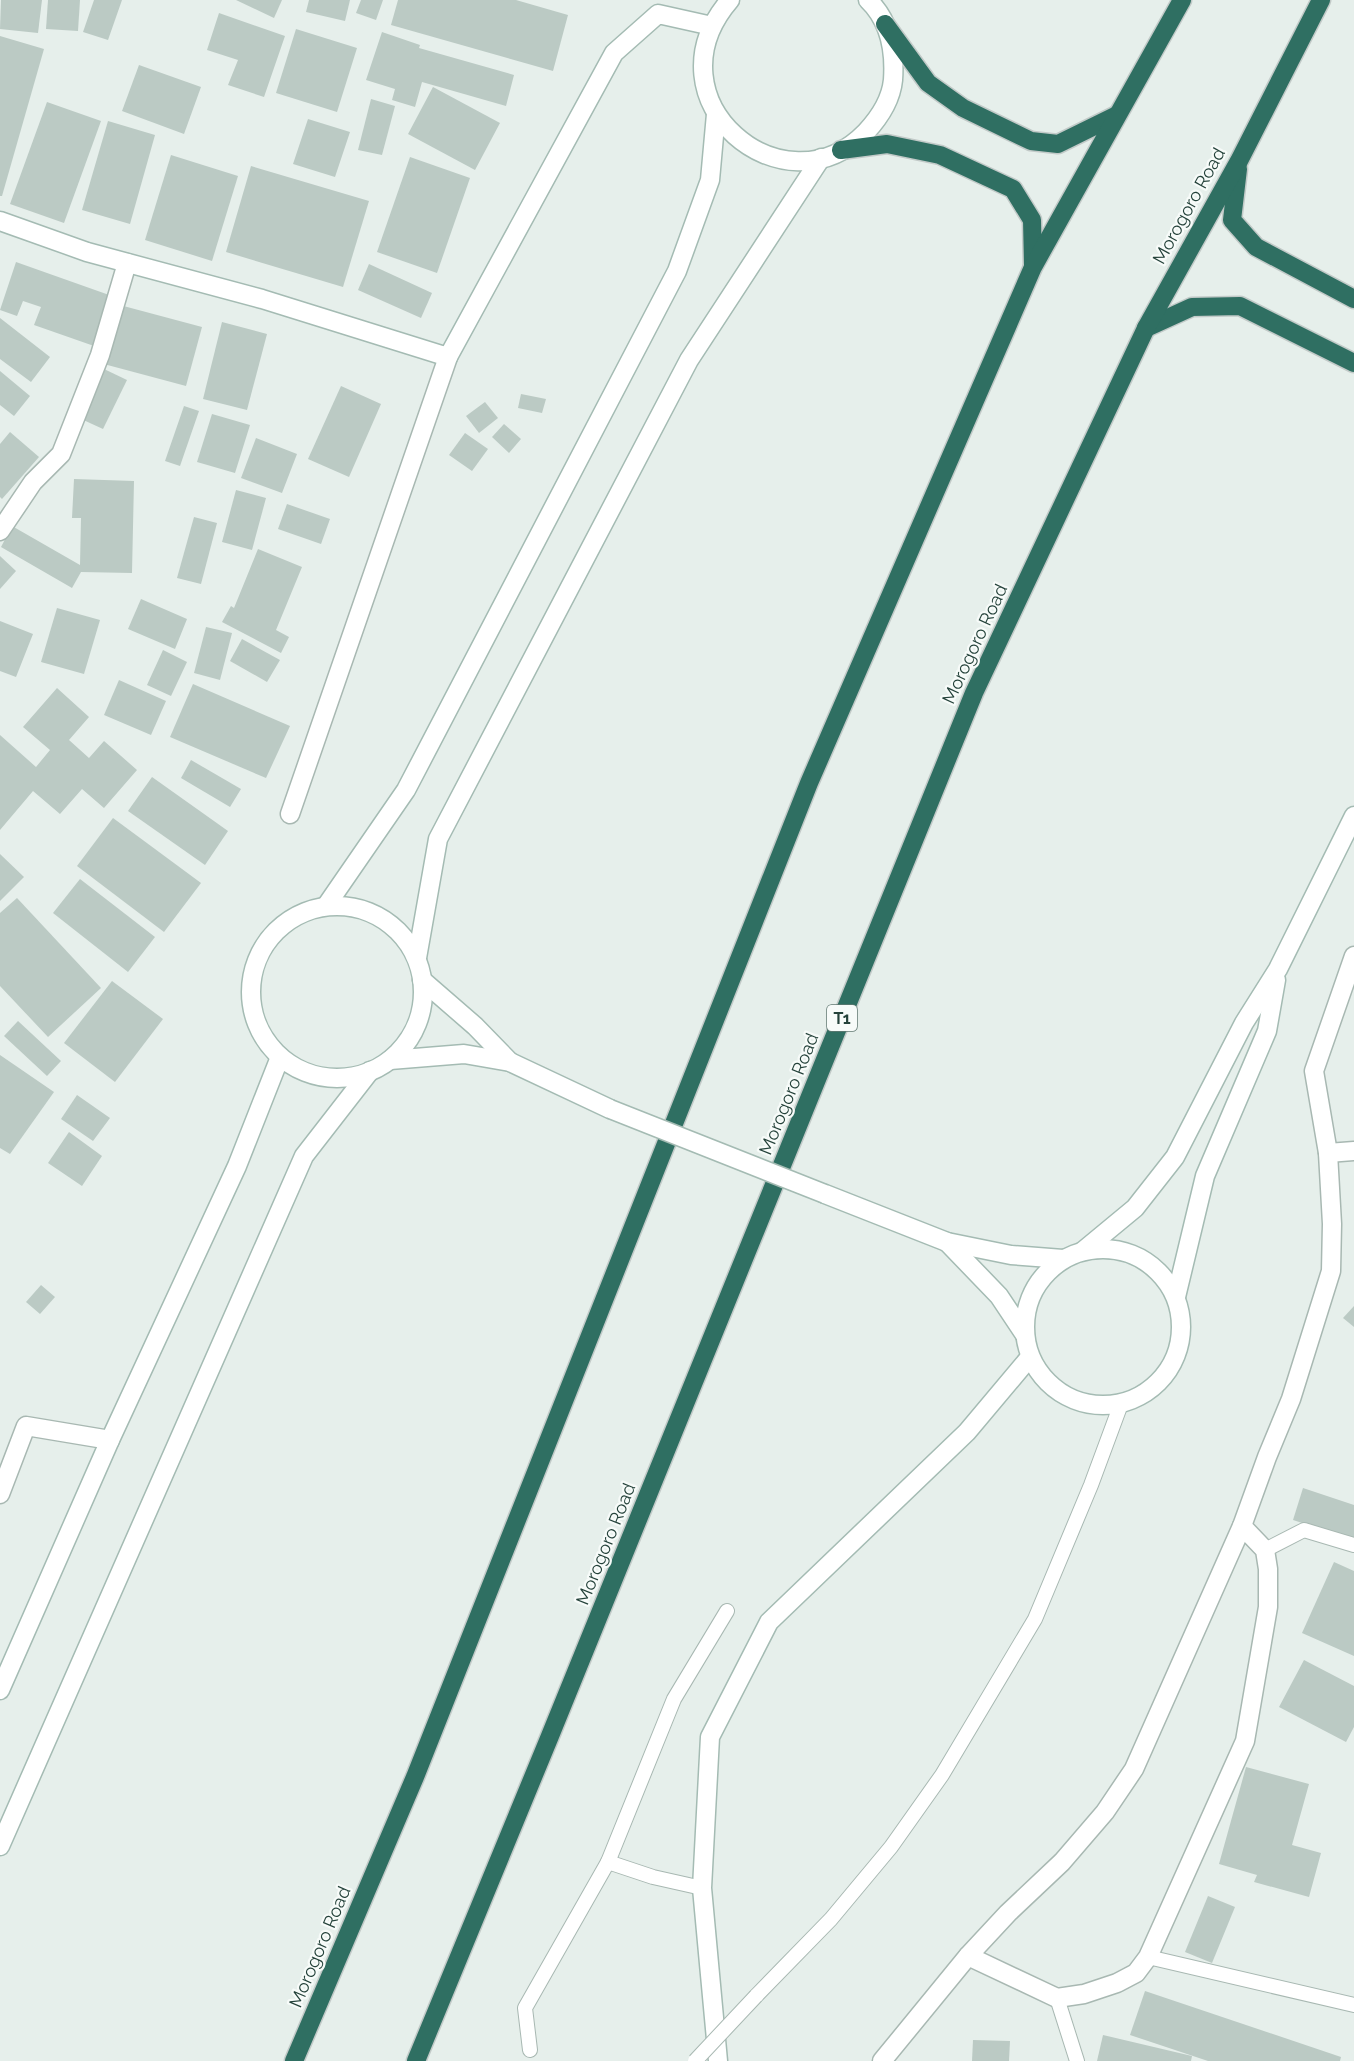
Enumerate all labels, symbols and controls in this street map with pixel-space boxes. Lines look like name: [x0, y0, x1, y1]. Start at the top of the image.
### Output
street label: Morogoro Road: [1148, 144, 1229, 267]
street label: Morogoro Road: [938, 581, 1011, 707]
road number: T1: [827, 1005, 857, 1031]
street label: Morogoro Road: [755, 1030, 823, 1158]
street label: Morogoro Road: [572, 1480, 640, 1608]
street label: Morogoro Road: [285, 1883, 354, 2010]

